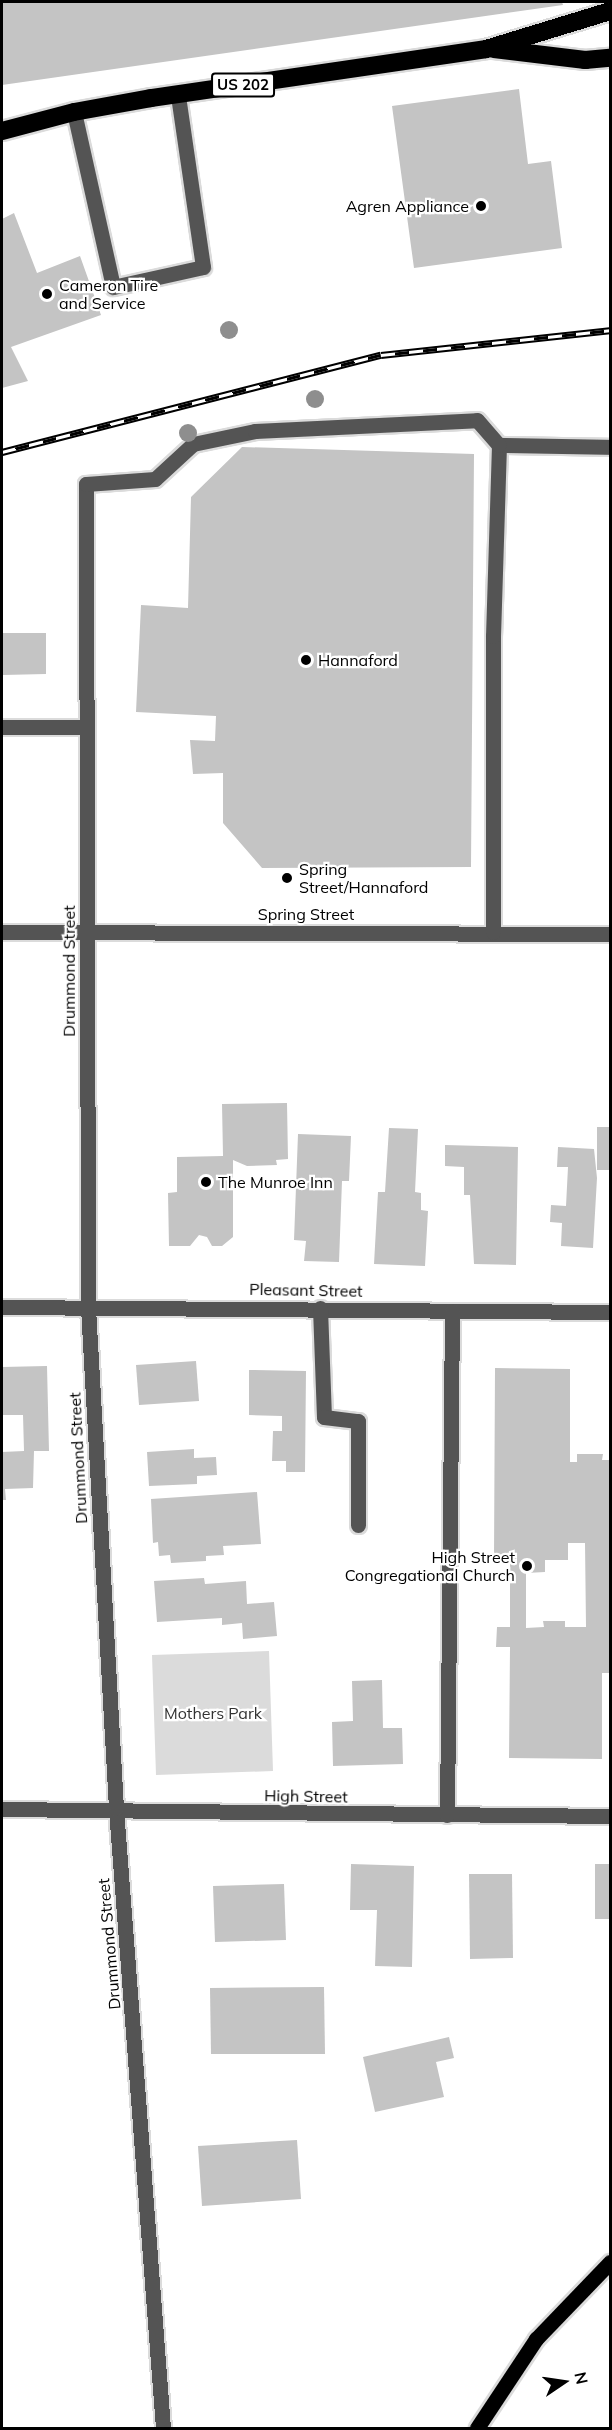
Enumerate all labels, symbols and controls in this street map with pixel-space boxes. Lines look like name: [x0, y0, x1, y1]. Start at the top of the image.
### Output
road number: US 202: [210, 73, 276, 97]
place label: Agren Appliance: [346, 196, 469, 216]
marker: Agren Appliance: [474, 199, 488, 213]
place label: Cameron Tire and Service: [59, 275, 158, 313]
marker: Cameron Tire and Service: [40, 287, 54, 301]
place label: Hannaford: [318, 650, 398, 670]
marker: Hannaford: [299, 653, 313, 667]
place label: Spring Street/Hannaford: [299, 859, 428, 897]
marker: Spring Street/Hannaford: [280, 871, 294, 885]
street label: Spring Street: [258, 904, 354, 924]
street label: Drummond Street: [59, 905, 79, 1037]
place label: The Munroe Inn: [218, 1172, 333, 1192]
marker: The Munroe Inn: [199, 1175, 213, 1189]
street label: Pleasant Street: [249, 1279, 363, 1301]
street label: Drummond Street: [65, 1392, 91, 1524]
place label: High Street Congregational Church: [345, 1547, 515, 1585]
marker: High Street Congregational Church: [520, 1559, 534, 1573]
park label: Mothers Park: [164, 1703, 262, 1723]
street label: High Street: [264, 1786, 348, 1806]
street label: Drummond Street: [94, 1878, 124, 2010]
north arrow: [534, 2352, 594, 2412]
text: N: [570, 2370, 593, 2386]

